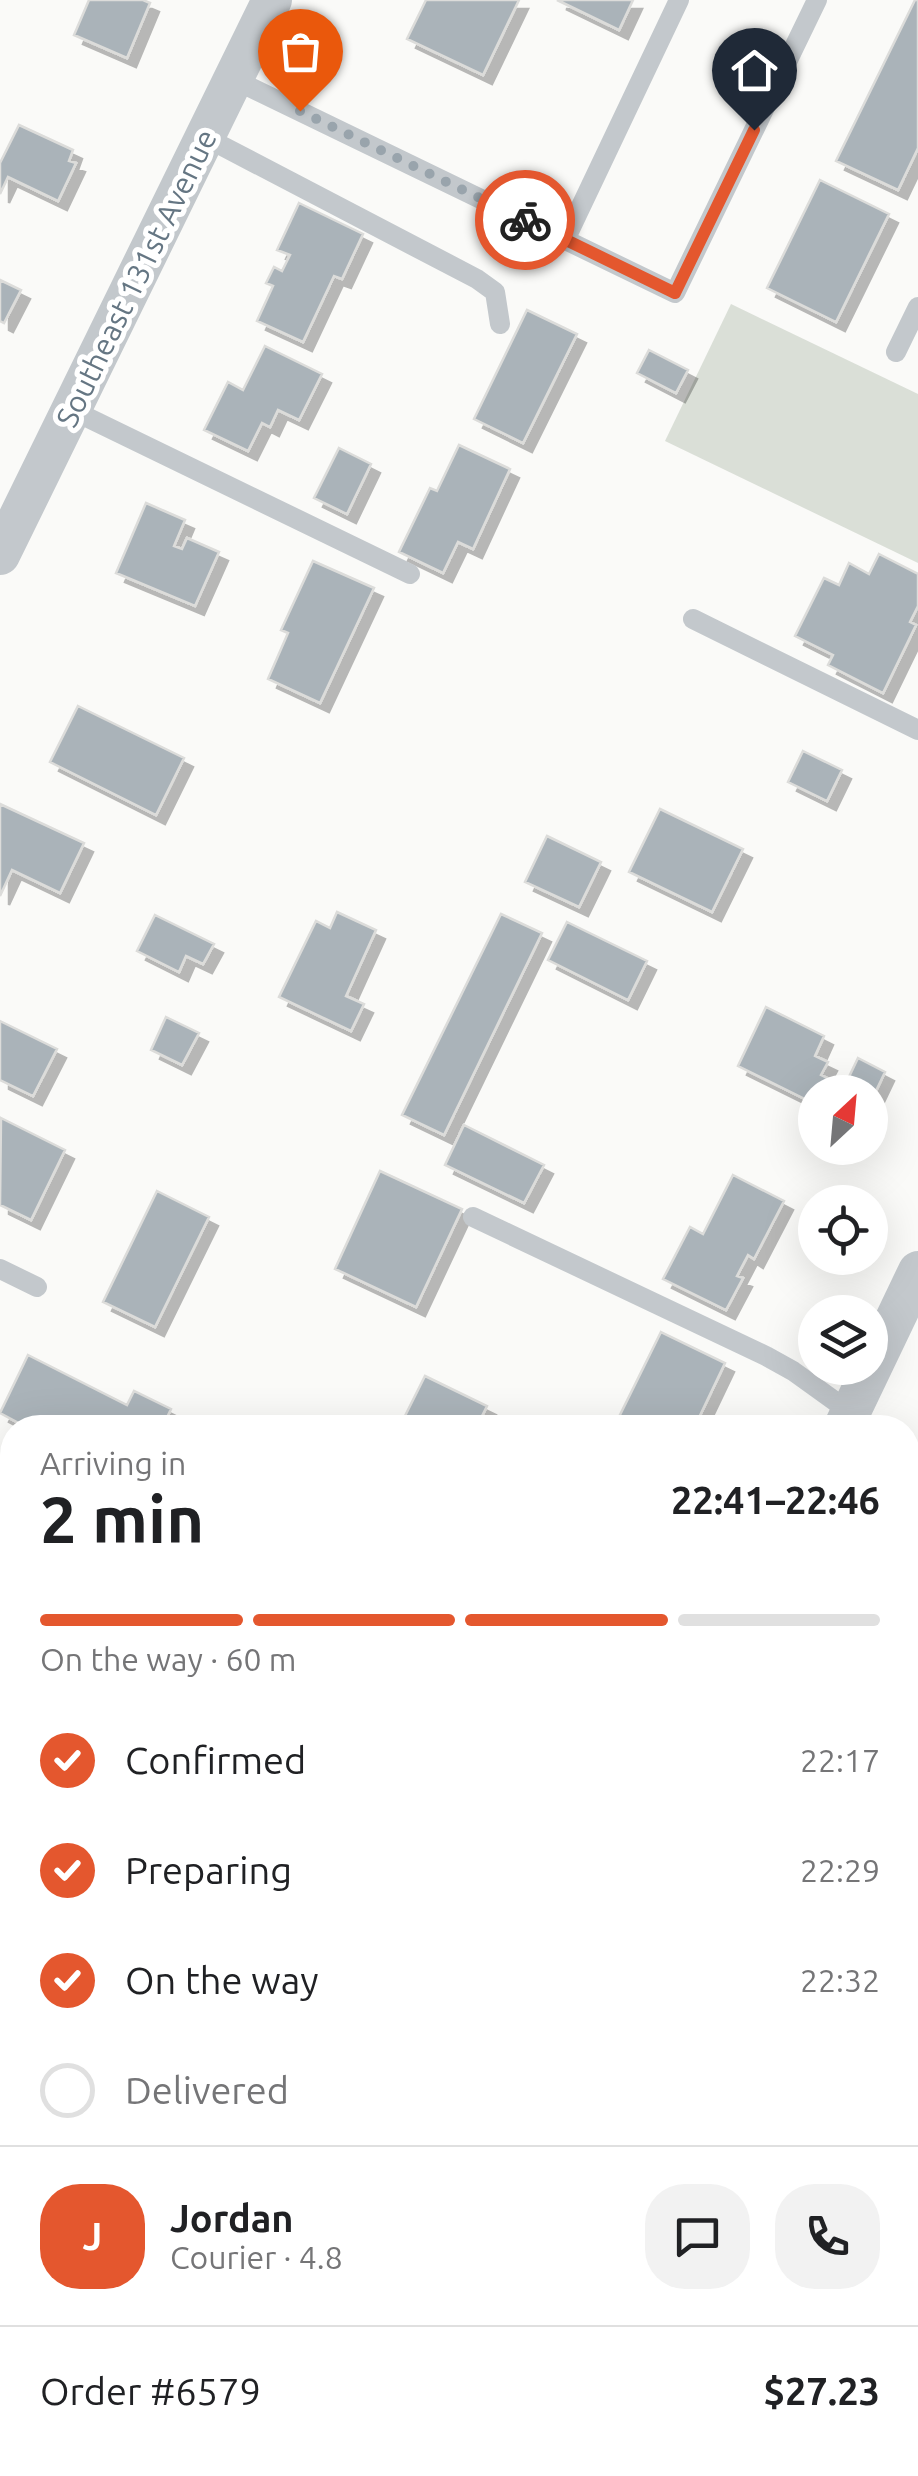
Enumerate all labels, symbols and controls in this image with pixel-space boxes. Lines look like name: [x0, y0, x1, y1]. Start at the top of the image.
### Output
pin: [258, 9, 343, 112]
icon: bag: [273, 24, 328, 79]
pin: [712, 28, 797, 131]
icon: home: [727, 43, 782, 98]
street label: Southeast 131st Avenue: [49, 124, 223, 432]
courier: [475, 170, 575, 270]
icon: bike: [498, 193, 553, 248]
north arrow: [798, 1075, 888, 1165]
map controls: [798, 1075, 888, 1385]
button: locate: [798, 1185, 888, 1275]
button: layers: [798, 1295, 888, 1385]
text: Arriving in: [40, 1445, 186, 1481]
text: 22:41–22:46: [671, 1479, 880, 1521]
text: 2 min: [40, 1482, 204, 1555]
text: On the way · 60 m: [40, 1641, 296, 1677]
icon: check: [40, 1733, 95, 1788]
text: Confirmed: [125, 1739, 306, 1781]
text: 22:17: [800, 1742, 880, 1778]
icon: check: [40, 1843, 95, 1898]
text: Preparing: [125, 1849, 292, 1891]
text: 22:29: [800, 1852, 880, 1888]
icon: check: [40, 1953, 95, 2008]
text: On the way: [125, 1959, 318, 2001]
text: 22:32: [800, 1962, 880, 1998]
text: Delivered: [125, 2069, 289, 2111]
button: chat: [645, 2184, 750, 2289]
button: phone: [775, 2184, 880, 2289]
text: Jordan: [170, 2197, 294, 2239]
text: J: [83, 2215, 102, 2257]
text: Courier · 4.8: [170, 2239, 343, 2275]
text: Order #6579: [40, 2370, 261, 2412]
text: $27.23: [763, 2370, 880, 2412]

